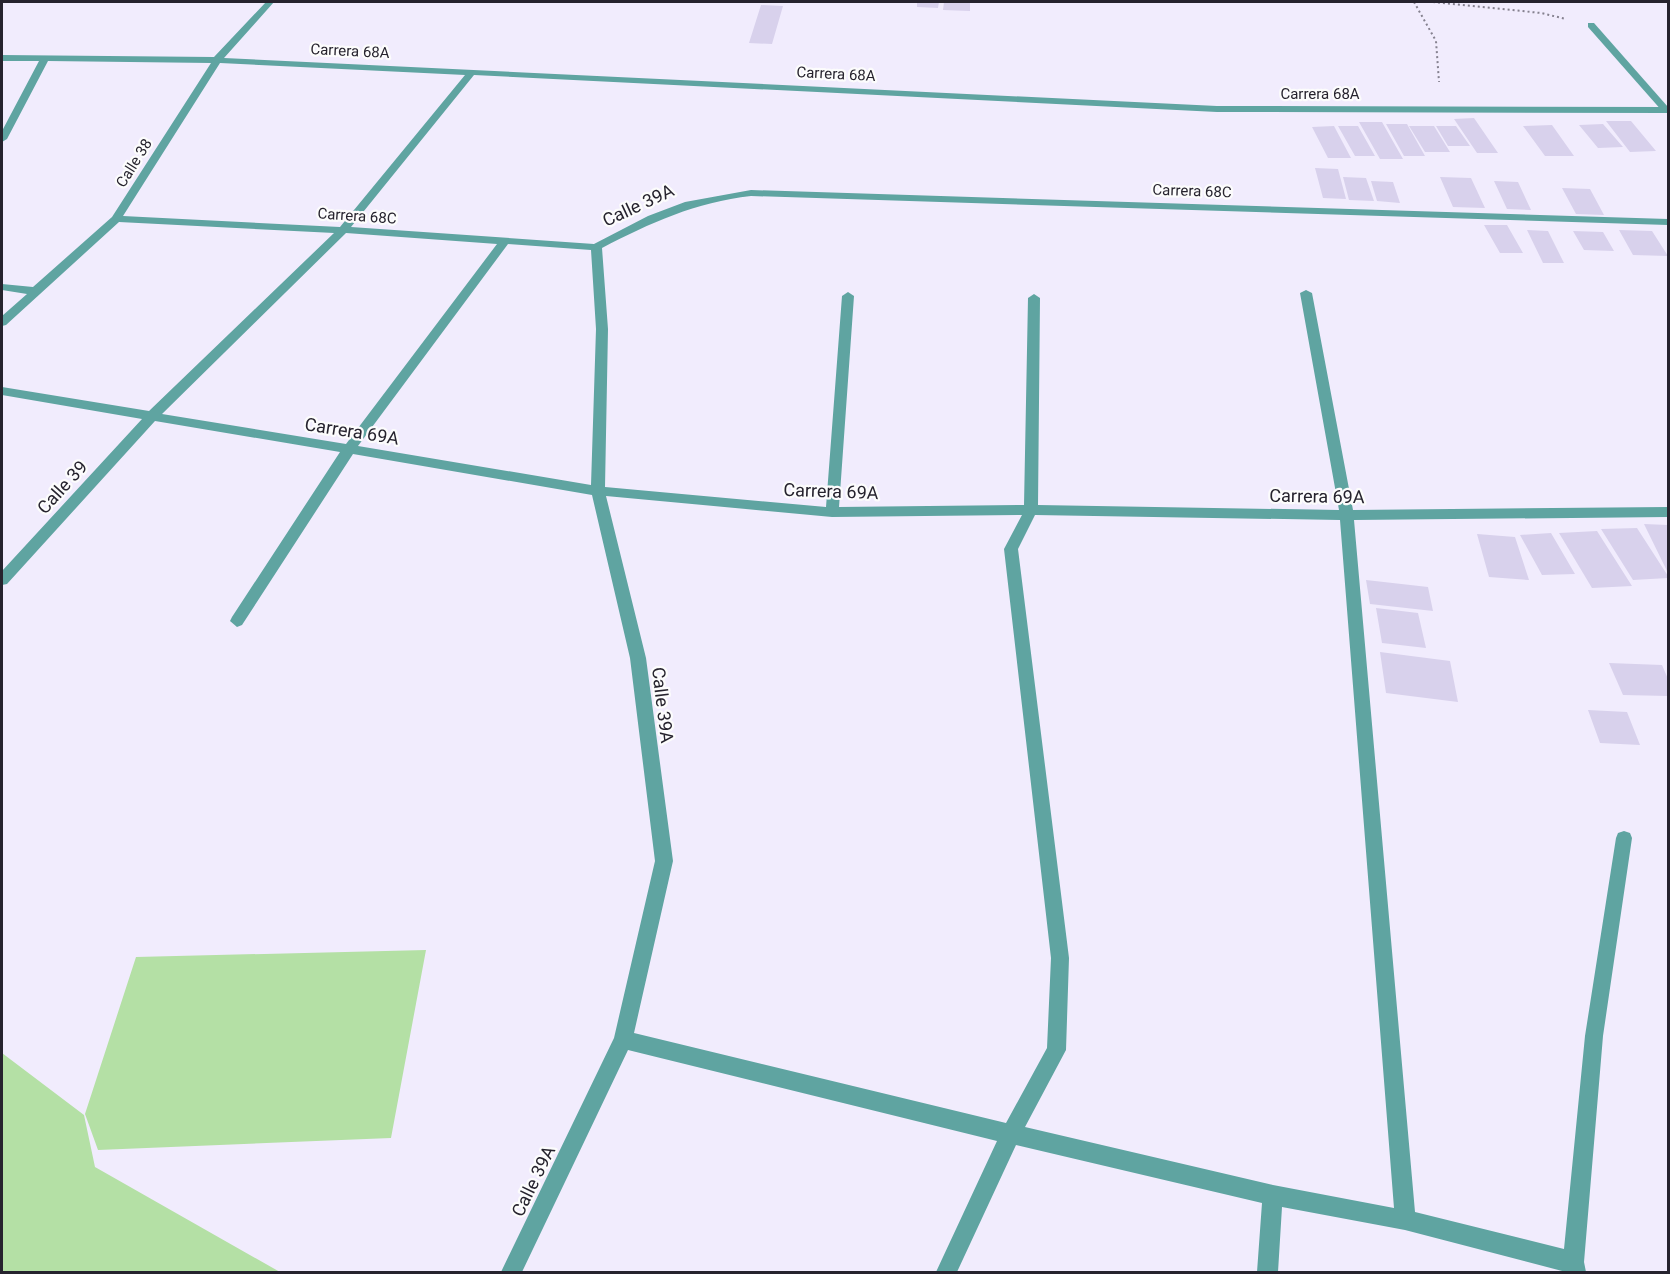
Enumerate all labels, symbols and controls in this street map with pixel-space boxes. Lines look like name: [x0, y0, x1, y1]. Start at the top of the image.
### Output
street label: Carrera 68A: [310, 40, 390, 62]
street label: Carrera 68A: [796, 63, 876, 85]
street label: Carrera 68A: [1280, 85, 1360, 103]
street label: Calle 38: [112, 135, 156, 191]
street label: Calle 39A: [599, 179, 677, 231]
street label: Carrera 68C: [1152, 181, 1232, 201]
street label: Carrera 68C: [317, 204, 397, 228]
street label: Carrera 69A: [303, 413, 401, 449]
street label: Calle 39: [33, 456, 91, 518]
street label: Carrera 69A: [783, 479, 879, 503]
street label: Carrera 69A: [1269, 485, 1365, 507]
street label: Calle 39A: [648, 666, 678, 744]
street label: Calle 39A: [507, 1142, 559, 1220]

